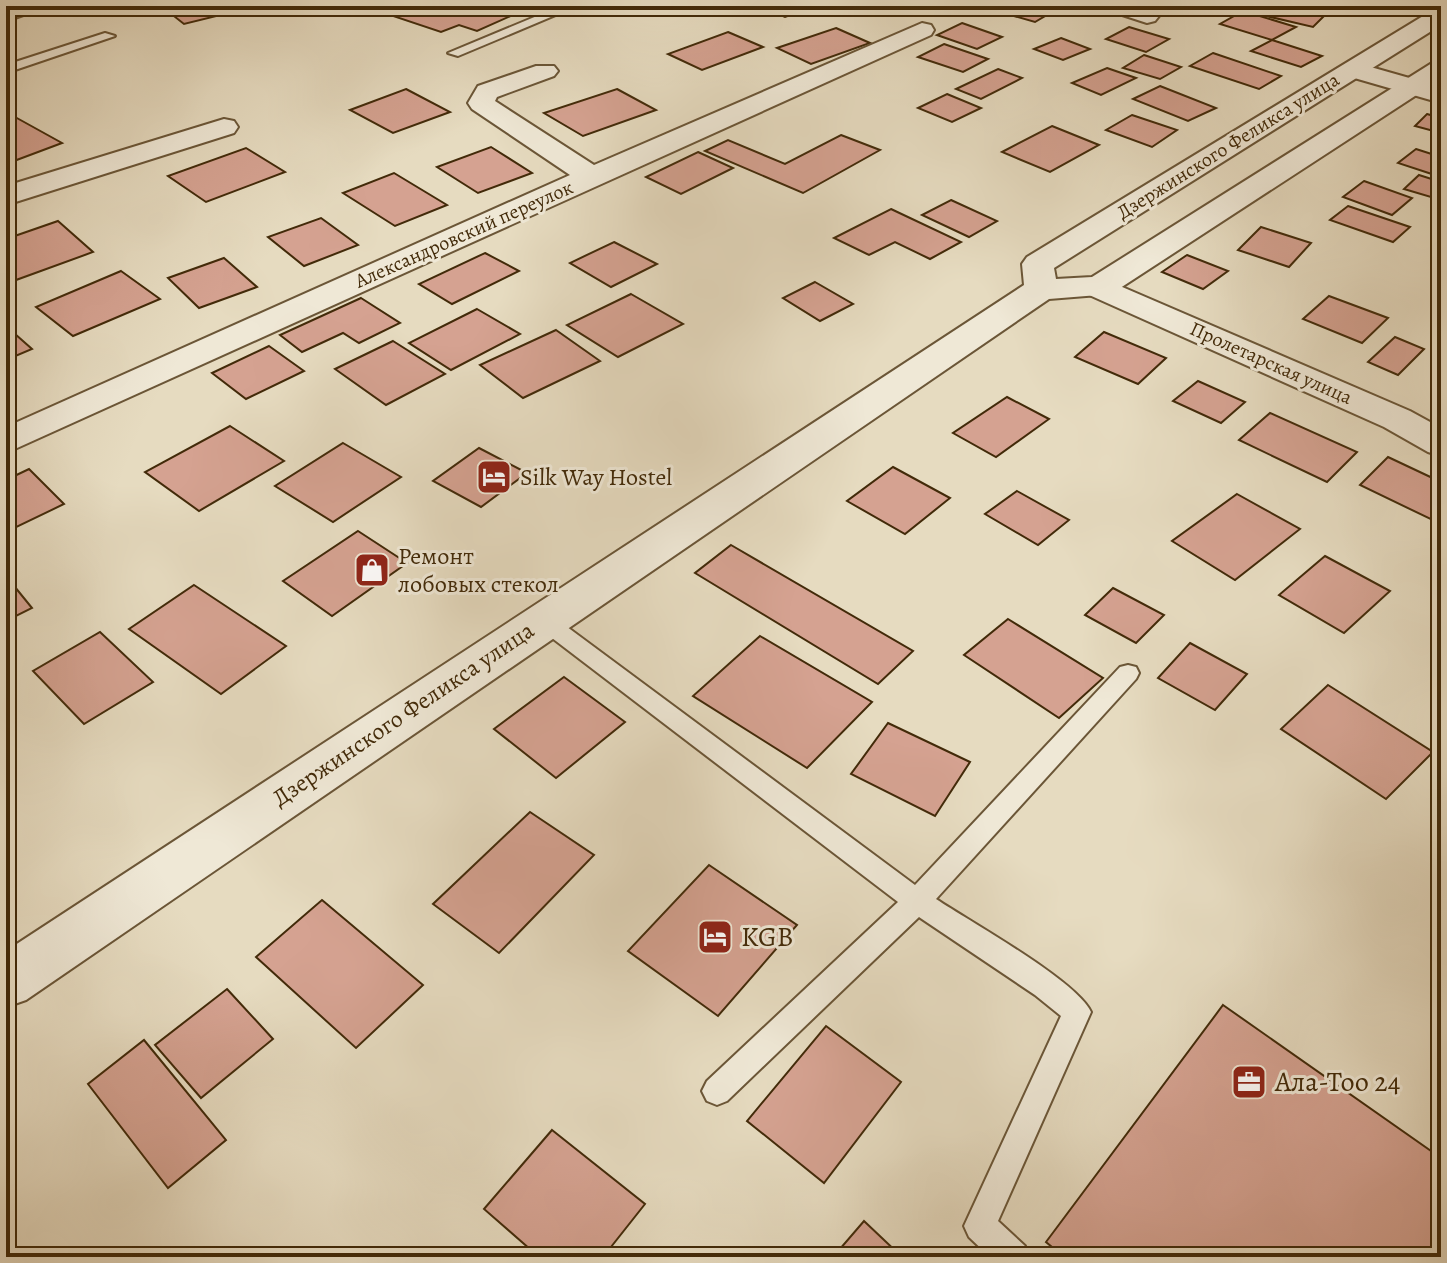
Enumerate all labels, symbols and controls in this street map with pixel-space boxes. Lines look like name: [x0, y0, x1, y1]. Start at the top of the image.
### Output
street label: Дзержинского Феликса улица: [1112, 66, 1345, 226]
street label: Александровский переулок: [350, 174, 577, 295]
street label: Пролетарская улица: [1186, 315, 1357, 411]
hotel icon: Silk Way Hostel: [475, 458, 513, 496]
place label: Silk Way Hostel: [520, 461, 672, 493]
place label: Ремонт лобовых стекол: [398, 540, 559, 600]
shop icon: Ремонт лобовых стекол: [353, 551, 391, 589]
street label: Дзержинского Феликса улица: [266, 614, 540, 814]
hotel icon: KGB: [696, 918, 734, 956]
place label: KGB: [741, 918, 793, 956]
office icon: Ала-Тоо 24: [1230, 1063, 1268, 1101]
place label: Ала-Тоо 24: [1274, 1063, 1400, 1101]

